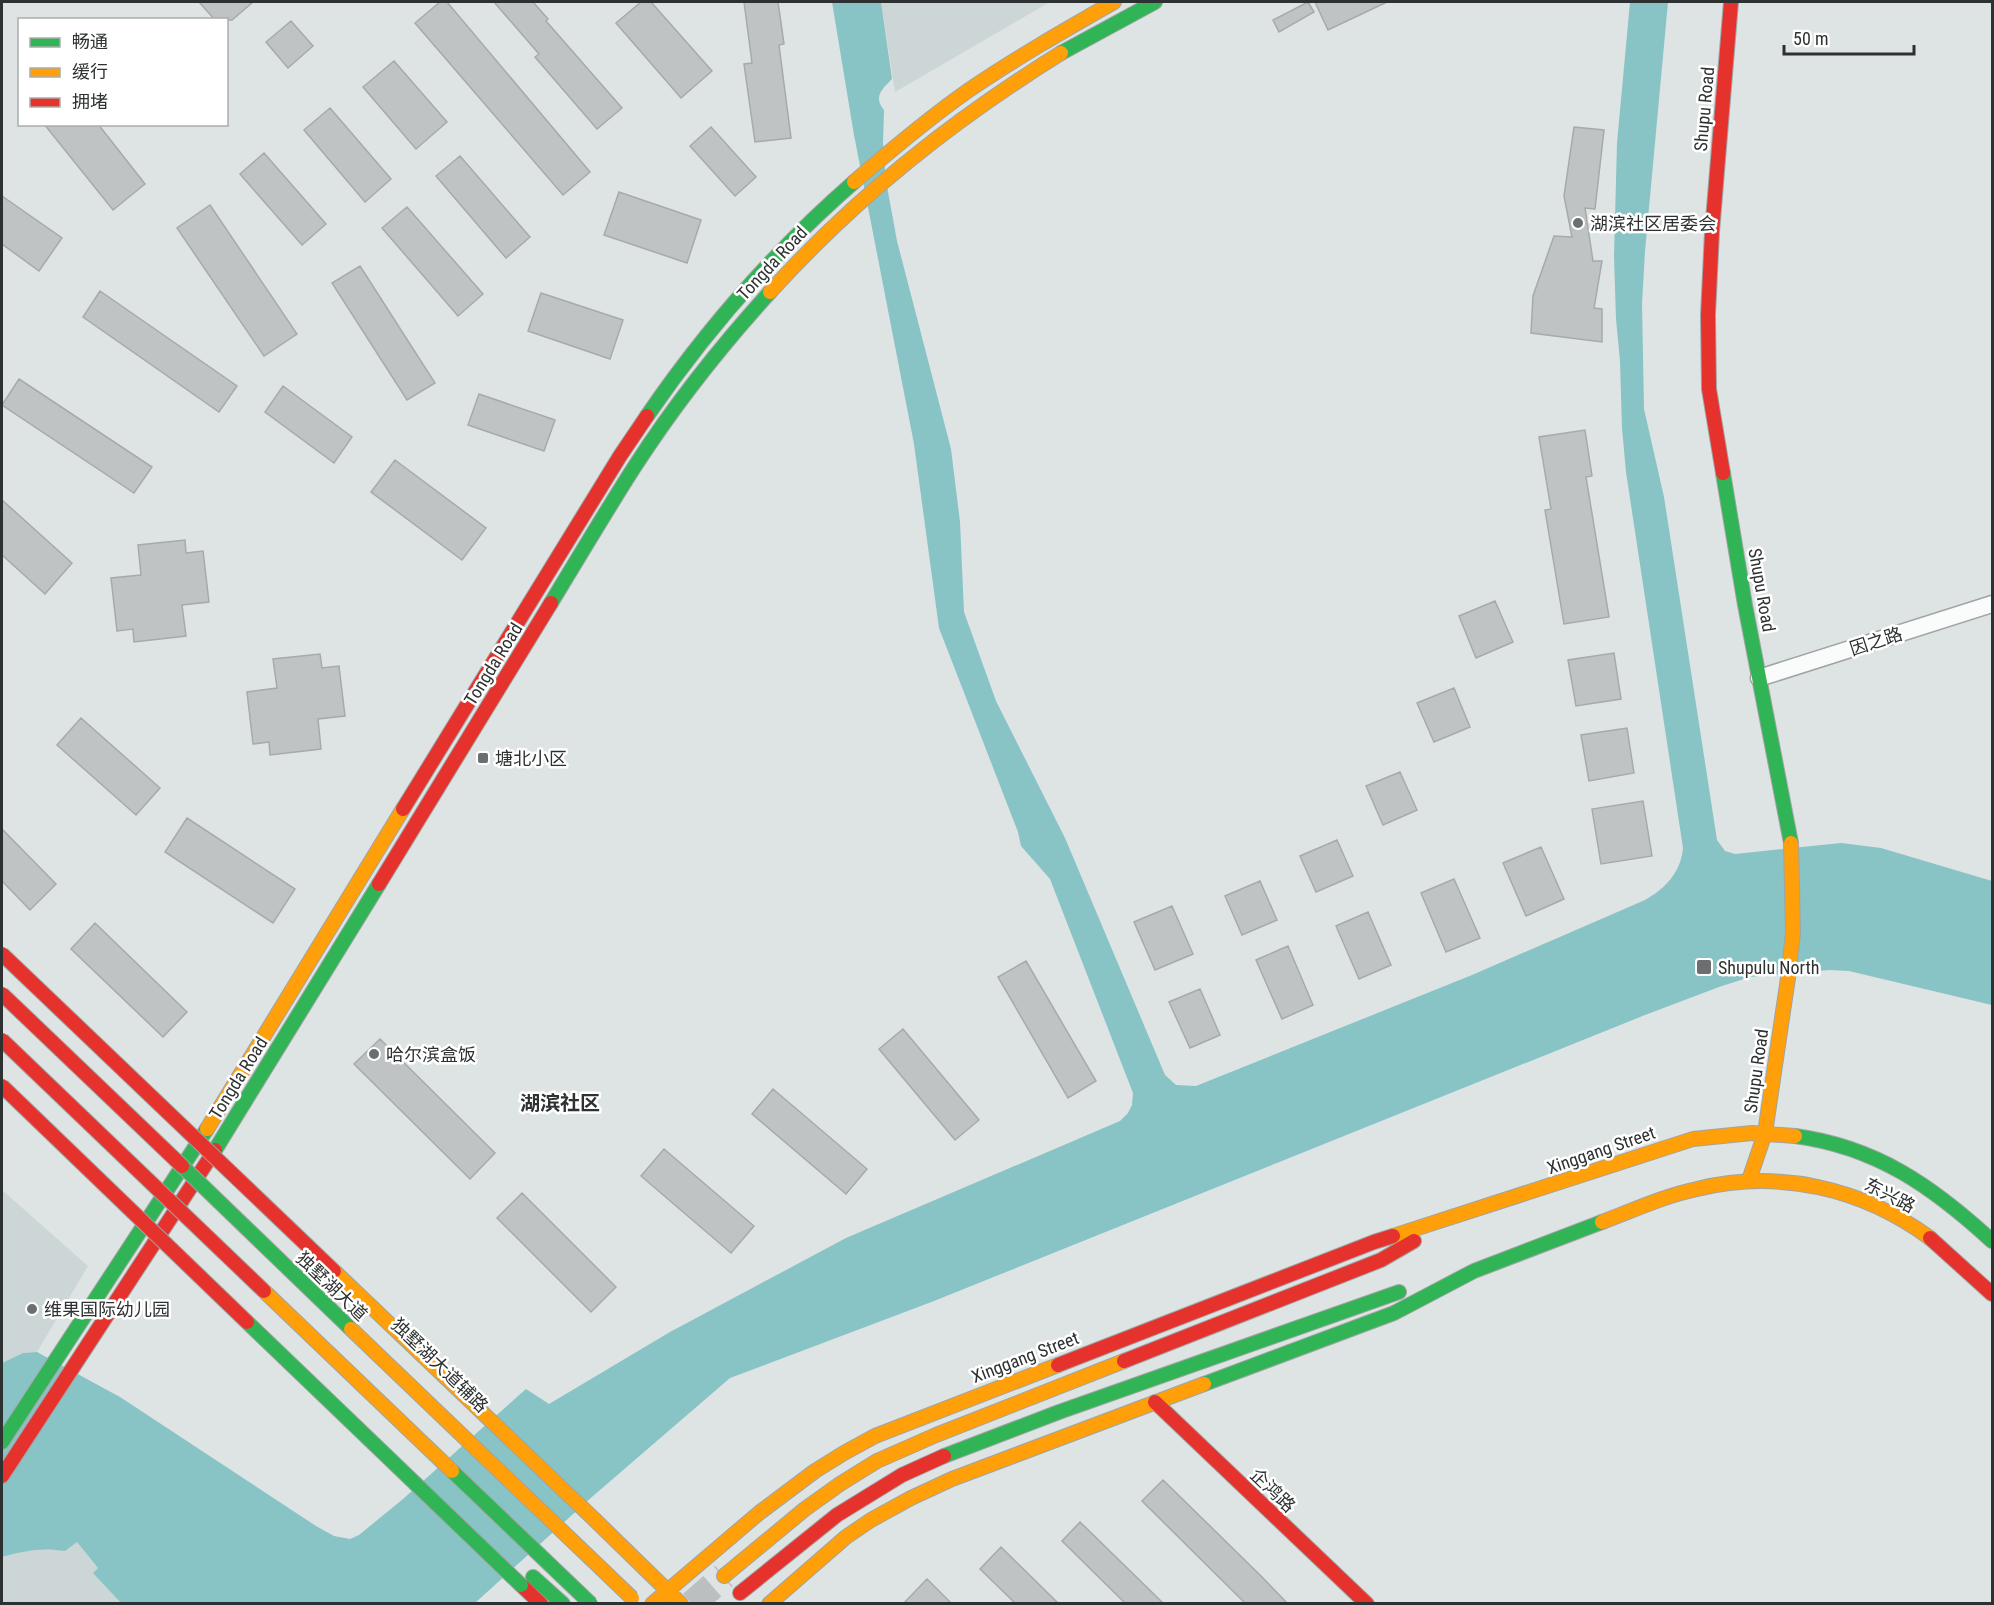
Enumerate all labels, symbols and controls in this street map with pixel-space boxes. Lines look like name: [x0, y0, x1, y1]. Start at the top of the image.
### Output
legend: [18, 18, 228, 126]
scale bar: [1784, 18, 1914, 56]
text: 50 m: [1793, 28, 1828, 49]
text: 畅通: [72, 31, 108, 52]
text: 缓行: [72, 61, 108, 82]
street label: Shupu Road: [1690, 66, 1718, 152]
text: 拥堵: [72, 91, 108, 112]
place label: 湖滨社区居委会: [1590, 213, 1716, 234]
marker: 湖滨社区居委会: [1571, 216, 1585, 230]
street label: Tongda Road: [733, 222, 811, 304]
street label: Shupu Road: [1744, 547, 1780, 633]
street label: Tongda Road: [459, 619, 527, 709]
street label: 因之路: [1847, 623, 1905, 659]
place label: 塘北小区: [495, 748, 567, 769]
marker: 塘北小区: [476, 751, 490, 765]
place label: Shupulu North: [1718, 957, 1819, 978]
marker: Shupulu North: [1695, 958, 1713, 976]
street label: Shupu Road: [1740, 1028, 1772, 1114]
street label: Tongda Road: [204, 1033, 272, 1123]
place label: 哈尔滨盒饭: [386, 1044, 476, 1065]
marker: 哈尔滨盒饭: [367, 1047, 381, 1061]
district label: 湖滨社区: [520, 1091, 600, 1115]
street label: Xinggang Street: [1544, 1122, 1658, 1178]
street label: 东兴路: [1861, 1173, 1919, 1217]
street label: 独墅湖大道: [292, 1247, 372, 1325]
place label: 维果国际幼儿园: [44, 1299, 170, 1320]
marker: 维果国际幼儿园: [25, 1302, 39, 1316]
street label: 独墅湖大道辅路: [387, 1314, 493, 1416]
street label: Xinggang Street: [968, 1327, 1082, 1387]
street label: 企鸿路: [1246, 1464, 1300, 1516]

